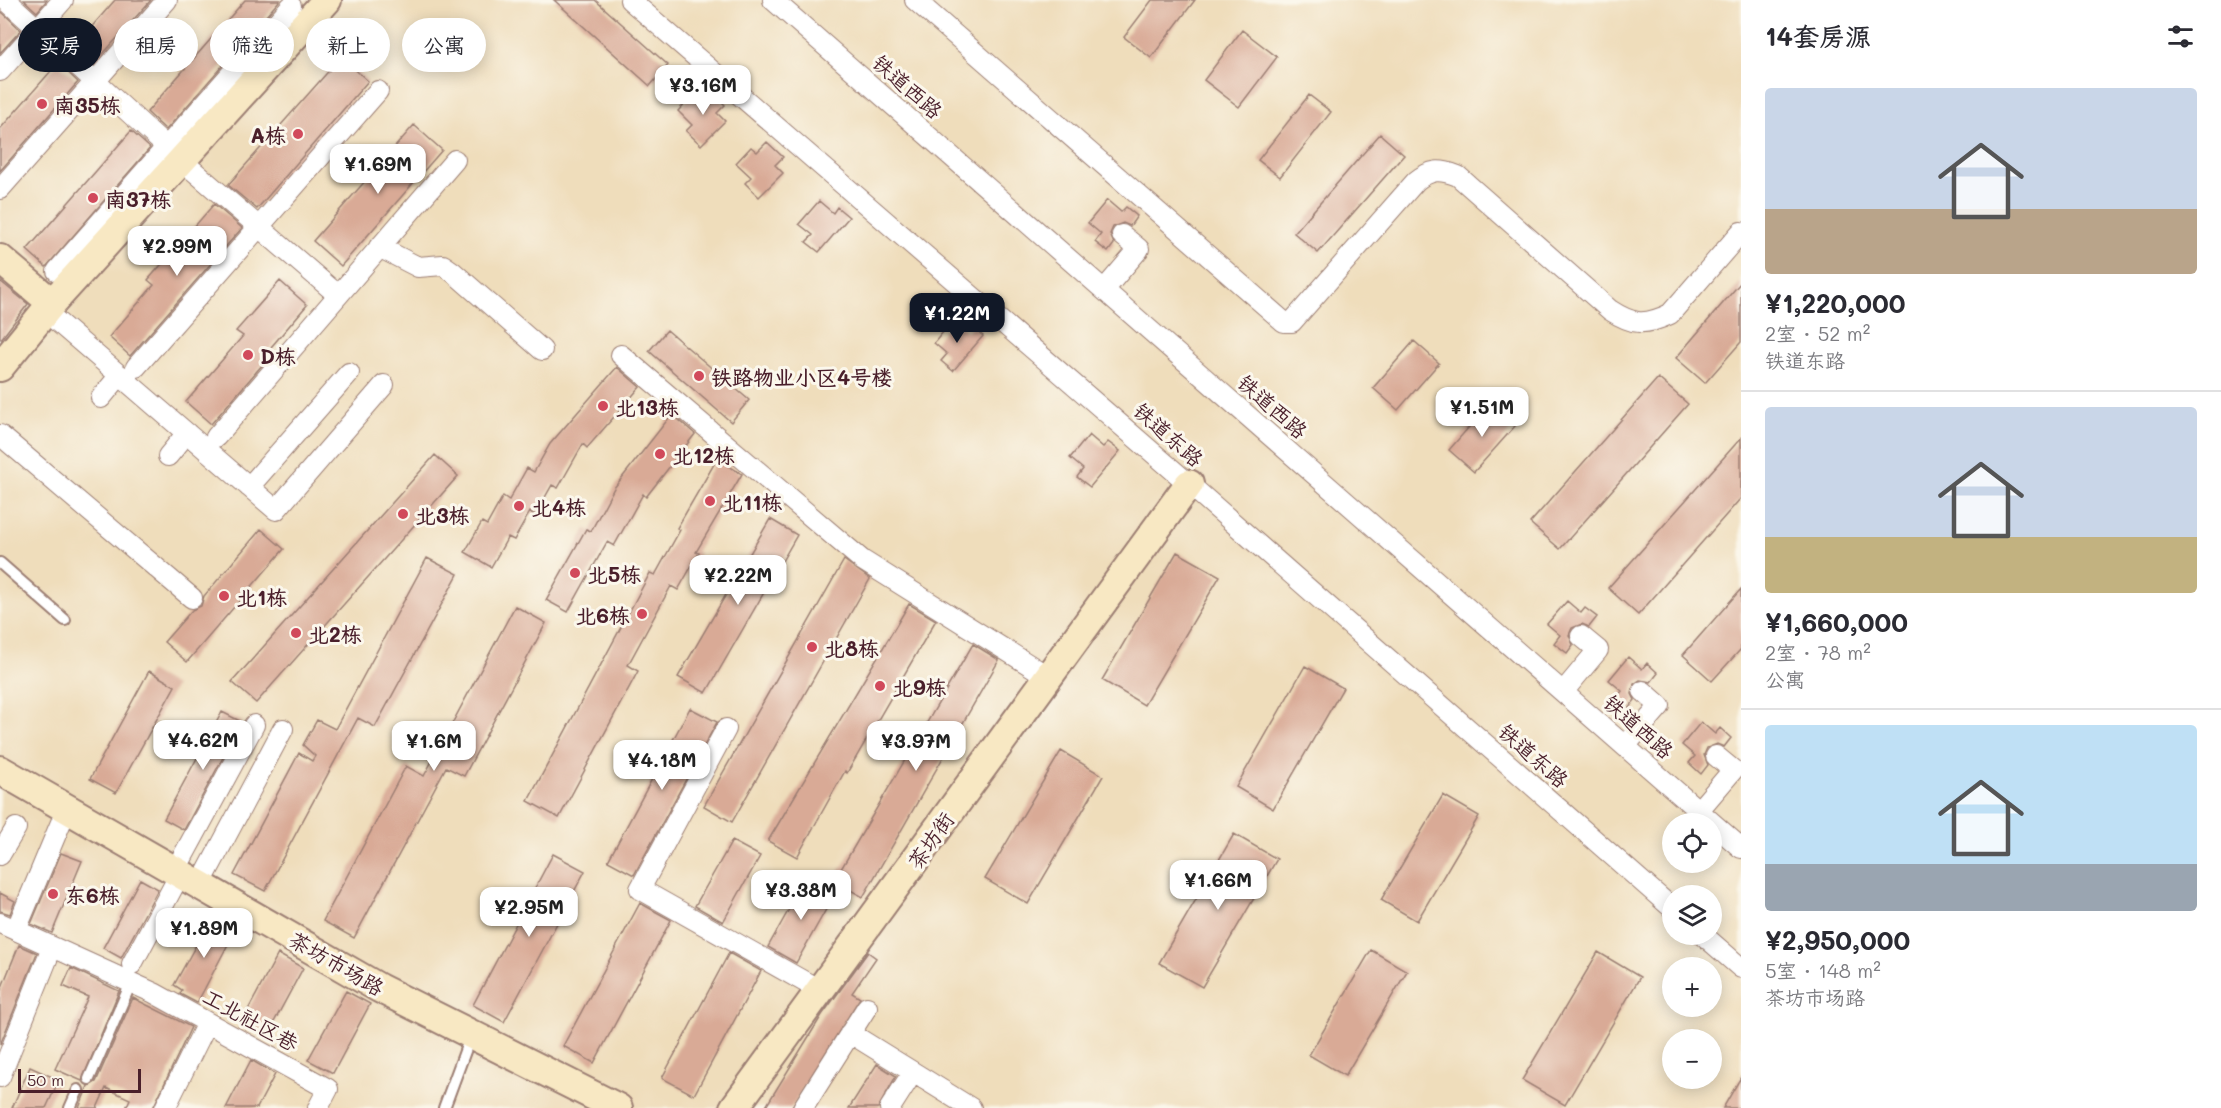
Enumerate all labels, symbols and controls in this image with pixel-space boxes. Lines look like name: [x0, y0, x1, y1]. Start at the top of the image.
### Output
chip: 买房: [18, 18, 102, 72]
chip: 租房: [114, 18, 198, 72]
chip: 筛选: [210, 18, 294, 72]
chip: 新上: [306, 18, 390, 72]
chip: 公寓: [402, 18, 486, 72]
text: 14套房源: [1765, 19, 1871, 53]
icon: filters: [2164, 20, 2197, 53]
street label: 铁道西路: [867, 48, 949, 124]
pin: ¥3.16M: [654, 65, 752, 116]
text: ¥3.16M: [669, 71, 737, 97]
place label: 南35栋: [54, 91, 121, 118]
marker: 南35栋: [35, 97, 49, 111]
place label: A栋: [250, 121, 286, 148]
marker: A栋: [291, 127, 305, 141]
icon: home: [1927, 127, 2035, 235]
pin: ¥1.69M: [329, 144, 427, 195]
text: ¥1.69M: [344, 150, 412, 176]
place label: 南37栋: [105, 185, 171, 212]
marker: 南37栋: [86, 191, 100, 205]
pin: ¥2.99M: [128, 226, 226, 277]
text: ¥2.99M: [142, 232, 212, 258]
text: ¥1,220,000: [1765, 286, 1905, 320]
pin: ¥1.22M: [908, 293, 1006, 344]
text: ¥1.22M: [924, 299, 990, 325]
text: 2室 · 52 m²: [1765, 320, 1870, 346]
place label: D栋: [260, 342, 296, 369]
text: 铁道东路: [1765, 347, 1845, 373]
marker: D栋: [241, 348, 255, 362]
place label: 铁路物业小区4号楼: [711, 363, 892, 390]
street label: 铁道西路: [1232, 368, 1314, 444]
marker: 铁路物业小区4号楼: [692, 369, 706, 383]
pin: ¥1.51M: [1433, 387, 1531, 438]
place label: 北13栋: [615, 393, 679, 420]
text: ¥1.51M: [1450, 393, 1514, 419]
street label: 铁道东路: [1128, 396, 1210, 472]
marker: 北13栋: [596, 399, 610, 413]
place label: 北12栋: [672, 441, 735, 468]
icon: home: [1927, 446, 2035, 554]
marker: 北12栋: [653, 447, 667, 461]
place label: 北11栋: [722, 488, 783, 515]
place label: 北4栋: [531, 493, 586, 520]
marker: 北11栋: [703, 494, 717, 508]
marker: 北4栋: [512, 499, 526, 513]
place label: 北3栋: [415, 501, 470, 528]
marker: 北3栋: [396, 507, 410, 521]
pin: ¥2.22M: [689, 555, 787, 606]
place label: 北5栋: [587, 560, 641, 587]
text: ¥2.22M: [704, 561, 772, 587]
marker: 北5栋: [568, 566, 582, 580]
place label: 北1栋: [236, 583, 287, 610]
marker: 北1栋: [217, 589, 231, 603]
place label: 北6栋: [575, 601, 630, 628]
text: ¥1,660,000: [1765, 605, 1908, 639]
marker: 北6栋: [635, 607, 649, 621]
place label: 北2栋: [308, 620, 362, 647]
marker: 北2栋: [289, 626, 303, 640]
place label: 北8栋: [824, 634, 879, 661]
text: 2室 · 78 m²: [1765, 639, 1871, 665]
marker: 北8栋: [805, 640, 819, 654]
text: 公寓: [1765, 666, 1805, 692]
place label: 北9栋: [892, 673, 947, 700]
marker: 北9栋: [873, 679, 887, 693]
street label: 铁道西路: [1598, 688, 1680, 764]
street label: 铁道东路: [1493, 717, 1575, 793]
pin: ¥4.62M: [154, 720, 252, 771]
pin: ¥1.6M: [392, 721, 476, 772]
pin: ¥3.97M: [867, 721, 965, 772]
text: ¥4.62M: [167, 726, 239, 752]
text: ¥1.6M: [406, 727, 462, 753]
text: ¥3.97M: [881, 727, 951, 753]
pin: ¥4.18M: [613, 740, 711, 791]
text: ¥4.18M: [627, 746, 697, 772]
icon: home: [1927, 764, 2035, 872]
street label: 茶坊街: [901, 806, 959, 874]
map controls: [1662, 813, 1722, 1089]
button: locate: [1662, 813, 1722, 873]
pin: ¥1.66M: [1169, 860, 1267, 911]
text: ¥1.66M: [1184, 866, 1252, 892]
pin: ¥3.38M: [752, 870, 850, 921]
text: ¥3.38M: [765, 876, 837, 902]
place label: 东6栋: [65, 881, 120, 908]
button: layers: [1662, 885, 1722, 945]
marker: 东6栋: [46, 887, 60, 901]
pin: ¥2.95M: [480, 887, 578, 938]
text: ¥2.95M: [494, 893, 564, 919]
pin: ¥1.89M: [155, 908, 253, 959]
text: ¥1.89M: [170, 914, 238, 940]
text: ¥2,950,000: [1765, 923, 1910, 957]
street label: 茶坊市场路: [285, 925, 389, 1001]
button: +: [1662, 957, 1722, 1017]
text: 5室 · 148 m²: [1765, 957, 1881, 983]
street label: 工北社区巷: [199, 982, 303, 1056]
text: 茶坊市场路: [1765, 984, 1865, 1010]
button: −: [1662, 1029, 1722, 1089]
scale bar: [18, 1066, 141, 1094]
text: 50 m: [27, 1069, 64, 1090]

